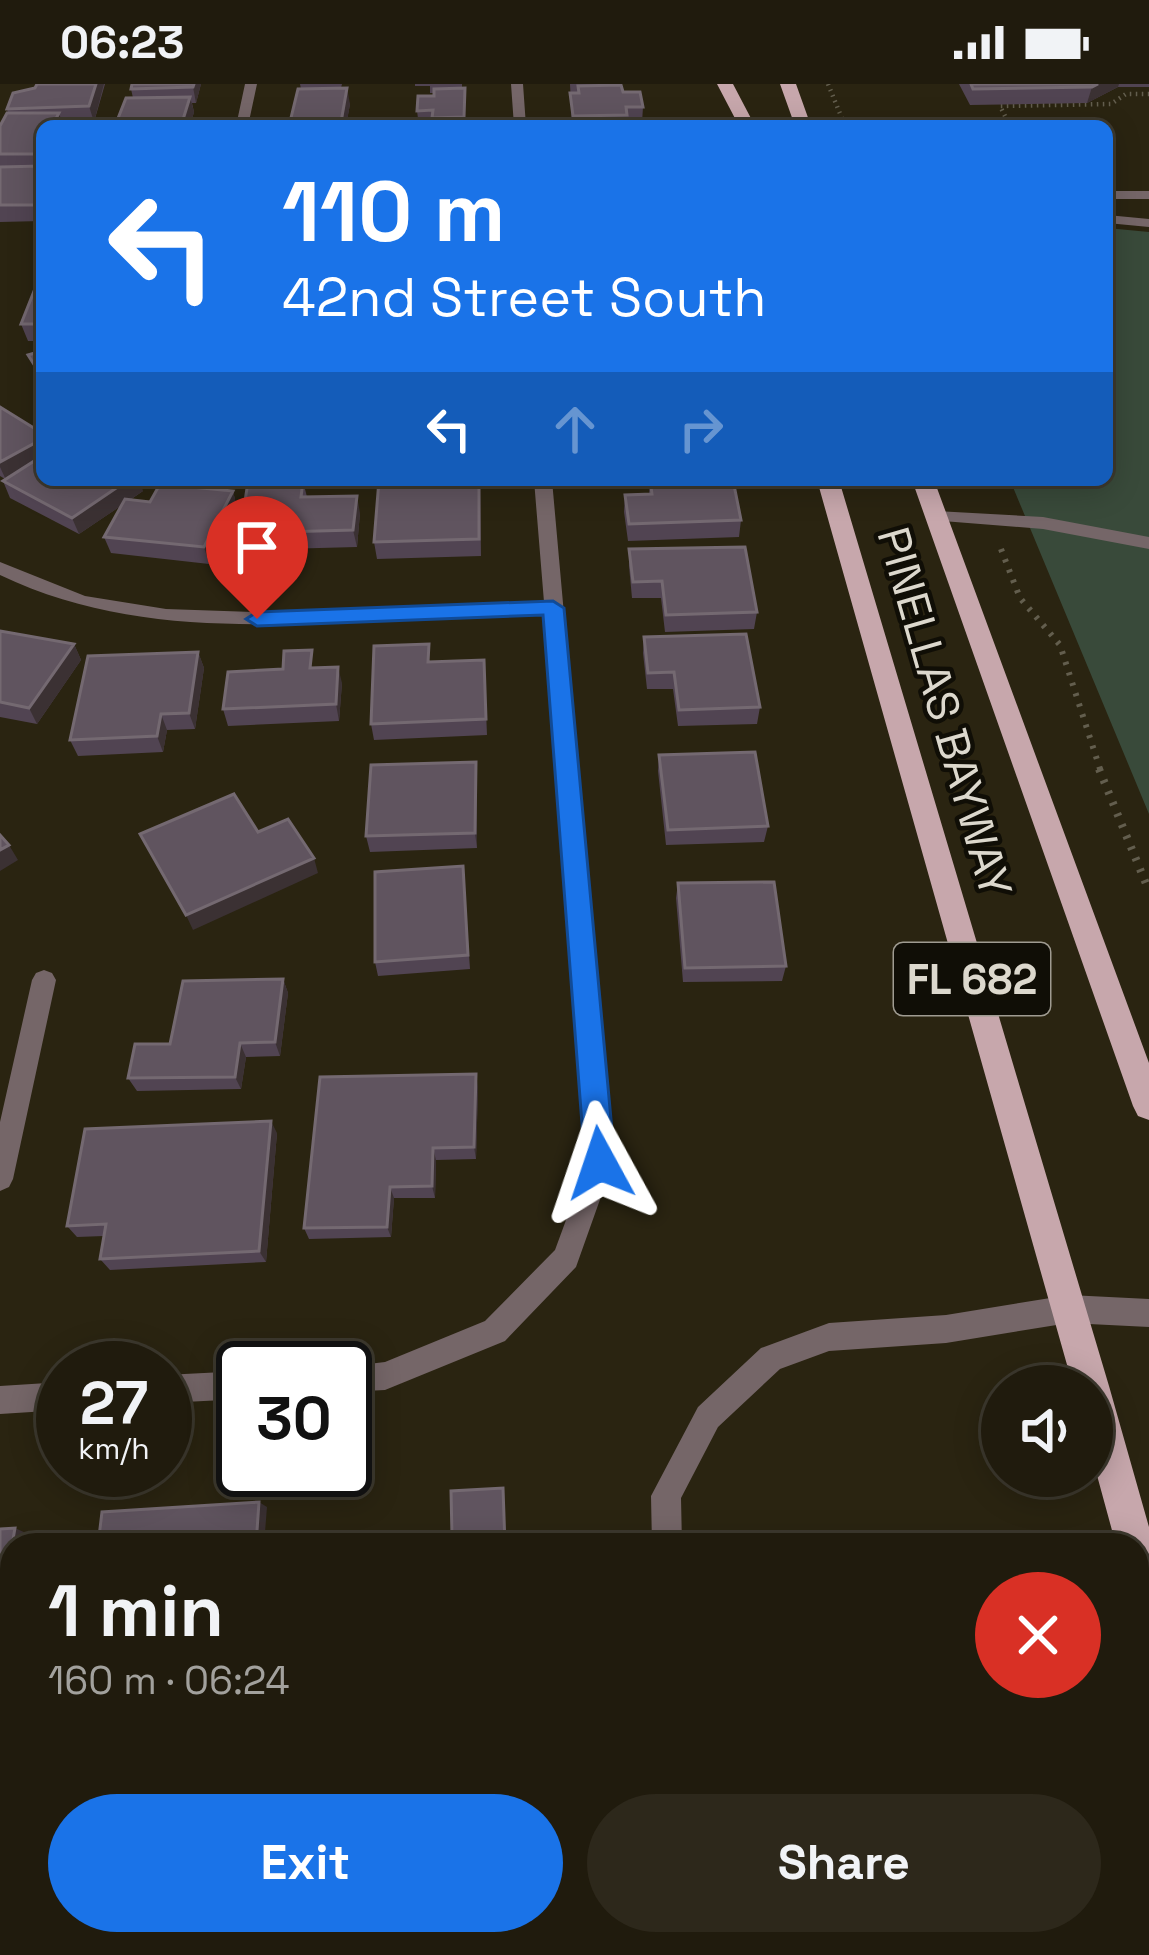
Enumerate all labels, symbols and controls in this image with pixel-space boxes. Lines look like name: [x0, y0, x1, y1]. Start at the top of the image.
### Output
text: 06:23: [60, 14, 184, 71]
text: 110 m: [282, 158, 505, 266]
icon: left: [84, 168, 240, 324]
text: 42nd Street South: [282, 263, 766, 332]
icon: left: [416, 396, 482, 462]
icon: ahead: [542, 396, 608, 462]
icon: right: [668, 396, 734, 462]
pin: [206, 496, 308, 619]
icon: arrive: [224, 514, 290, 580]
street label: PINELLAS BAYWAY: [864, 521, 1025, 904]
road number: FL 682: [894, 943, 1050, 1015]
position arrow: [537, 1100, 663, 1226]
speed limit sign: 30: [216, 1341, 372, 1497]
text: 27: [80, 1365, 148, 1442]
map controls: [981, 1365, 1113, 1497]
button: sound: [981, 1365, 1113, 1497]
text: km/h: [78, 1429, 150, 1468]
text: 1 min: [48, 1565, 224, 1657]
button: close: [975, 1572, 1101, 1698]
text: 160 m · 06:24: [48, 1656, 290, 1705]
button: Exit: [48, 1794, 563, 1932]
button: Share: [587, 1794, 1101, 1932]

